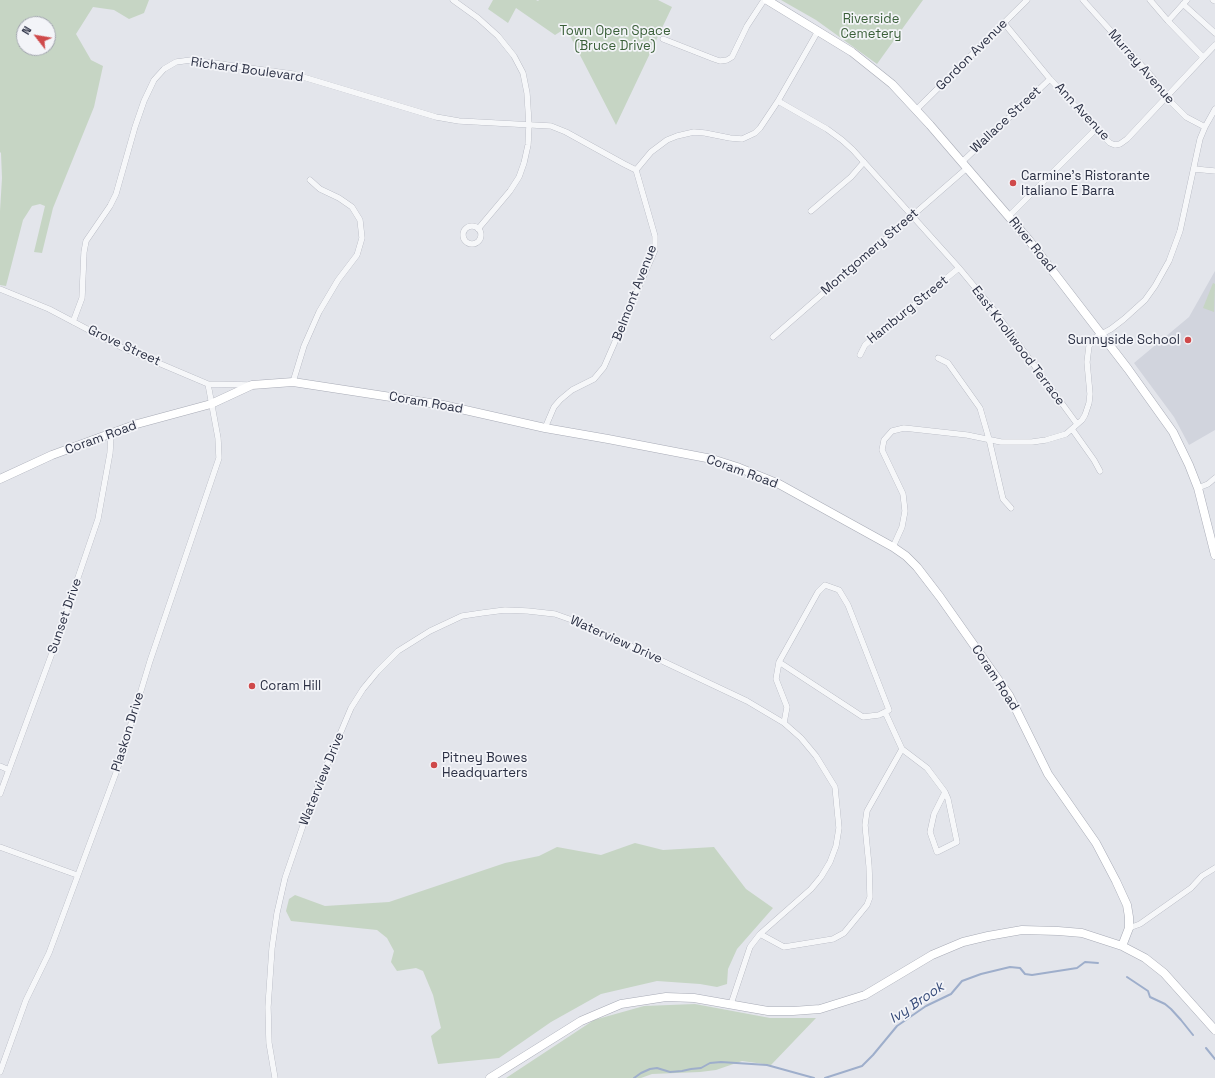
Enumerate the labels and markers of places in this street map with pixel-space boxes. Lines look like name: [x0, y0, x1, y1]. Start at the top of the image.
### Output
place label: Carmine's Ristorante Italiano E Barra: [1021, 168, 1150, 199]
marker: Carmine's Ristorante Italiano E Barra: [1008, 178, 1018, 188]
place label: Sunnyside School: [1068, 332, 1180, 348]
marker: Sunnyside School: [1183, 335, 1193, 345]
place label: Coram Hill: [260, 678, 321, 694]
marker: Coram Hill: [247, 681, 257, 691]
place label: Pitney Bowes Headquarters: [442, 750, 528, 781]
marker: Pitney Bowes Headquarters: [429, 760, 439, 770]

